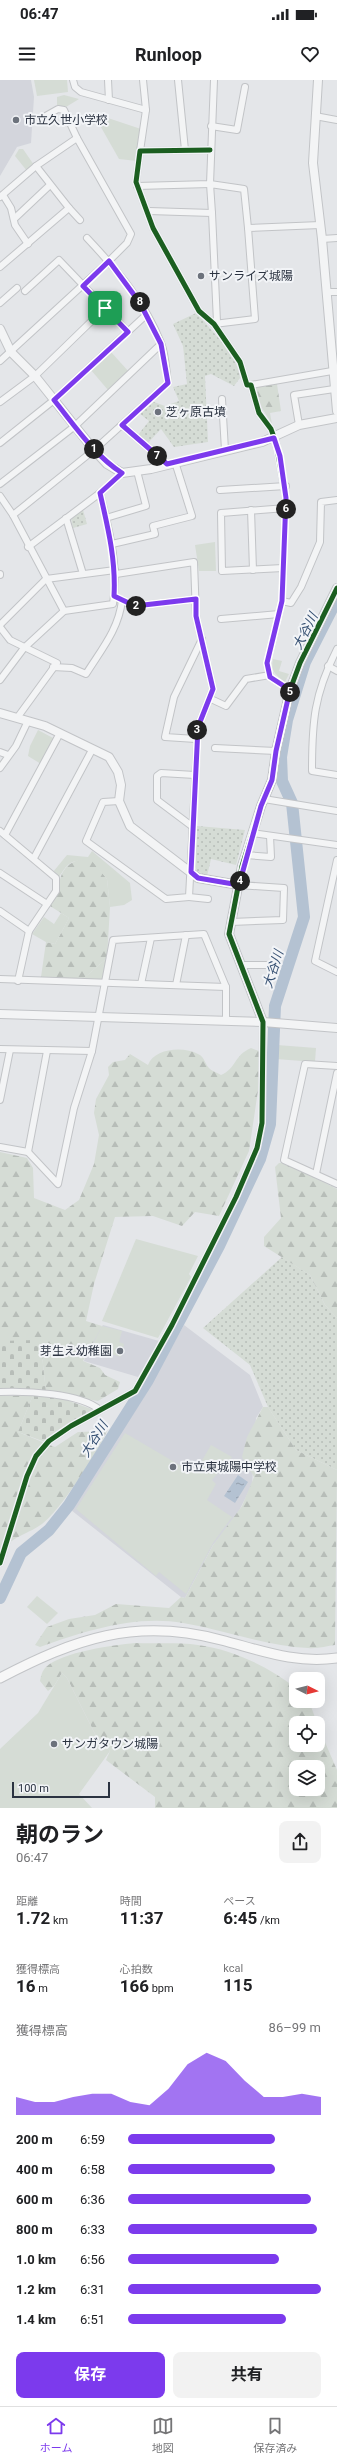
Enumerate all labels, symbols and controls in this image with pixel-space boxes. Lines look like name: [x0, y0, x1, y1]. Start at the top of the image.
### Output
text: 06:47: [20, 5, 59, 23]
icon: menu: [16, 43, 38, 65]
icon: heart: [299, 43, 321, 65]
text: Runloop: [135, 44, 202, 65]
place label: 市立久世小学校: [24, 113, 108, 127]
marker: 市立久世小学校: [11, 115, 21, 125]
place label: サンライズ城陽: [209, 269, 293, 283]
marker: サンライズ城陽: [196, 271, 206, 281]
pin: [88, 291, 122, 325]
pin: 8: [130, 292, 150, 312]
text: 8: [137, 295, 143, 308]
icon: arrive: [94, 297, 116, 319]
place label: 芝ヶ原古墳: [166, 405, 226, 419]
marker: 芝ヶ原古墳: [153, 407, 163, 417]
pin: 1: [84, 439, 104, 459]
text: 1: [91, 442, 97, 455]
pin: 7: [147, 446, 167, 466]
text: 7: [154, 449, 160, 462]
pin: 6: [276, 499, 296, 519]
text: 6: [283, 502, 289, 515]
pin: 2: [126, 596, 146, 616]
text: 2: [133, 599, 139, 612]
water label: 大谷川: [289, 608, 321, 652]
pin: 5: [280, 682, 300, 702]
text: 5: [287, 685, 293, 698]
pin: 3: [187, 720, 207, 740]
text: 3: [194, 723, 200, 736]
pin: 4: [230, 871, 250, 891]
text: 4: [237, 874, 243, 887]
water label: 大谷川: [260, 946, 287, 990]
place label: 芽生え幼稚園: [40, 1344, 112, 1358]
marker: 芽生え幼稚園: [115, 1346, 125, 1356]
water label: 大谷川: [77, 1417, 112, 1460]
place label: 市立東城陽中学校: [181, 1460, 277, 1474]
marker: 市立東城陽中学校: [168, 1462, 178, 1472]
north arrow: [289, 1672, 325, 1708]
map controls: [289, 1672, 325, 1796]
button: locate: [289, 1716, 325, 1752]
place label: サンガタウン城陽: [62, 1737, 158, 1751]
marker: サンガタウン城陽: [49, 1739, 59, 1749]
button: layers: [289, 1760, 325, 1796]
scale bar: [12, 1780, 110, 1799]
text: 100 m: [18, 1782, 49, 1795]
button: share: [279, 1821, 321, 1863]
text: 朝のラン: [16, 1822, 104, 1847]
text: 06:47: [16, 1850, 48, 1865]
text: 距離: [16, 1895, 38, 1908]
text: 時間: [120, 1895, 142, 1908]
text: ペース: [223, 1895, 256, 1908]
text: 1.72: [16, 1908, 50, 1928]
text: 11:37: [120, 1908, 163, 1928]
text: 6:45: [223, 1908, 257, 1928]
text: km: [50, 1914, 68, 1927]
text: /km: [257, 1914, 280, 1927]
text: kcal: [223, 1962, 243, 1975]
text: 獲得標高: [16, 1963, 60, 1976]
text: 心拍数: [120, 1963, 153, 1976]
text: 115: [223, 1975, 253, 1995]
text: 16: [16, 1976, 36, 1996]
text: 166: [120, 1976, 149, 1996]
text: m: [36, 1982, 48, 1995]
text: bpm: [149, 1982, 174, 1995]
text: 86–99 m: [269, 2020, 321, 2035]
text: 獲得標高: [16, 2023, 68, 2038]
text: 200 m: [16, 2132, 53, 2147]
text: 6:59: [80, 2132, 105, 2147]
text: 400 m: [16, 2162, 53, 2177]
text: 6:58: [80, 2162, 105, 2177]
text: 600 m: [16, 2192, 53, 2207]
text: 6:36: [80, 2192, 105, 2207]
text: 800 m: [16, 2222, 53, 2237]
text: 6:33: [80, 2222, 105, 2237]
text: 1.0 km: [16, 2252, 56, 2267]
text: 6:56: [80, 2252, 105, 2267]
text: 1.2 km: [16, 2282, 56, 2297]
text: 6:31: [80, 2282, 105, 2297]
text: 1.4 km: [16, 2312, 56, 2327]
text: 6:51: [80, 2312, 105, 2327]
button: 保存: [16, 2352, 165, 2398]
button: 共有: [173, 2352, 321, 2398]
tab: ホーム: [40, 2415, 72, 2455]
tab: 地図: [152, 2415, 174, 2455]
tab: 保存済み: [253, 2415, 297, 2455]

